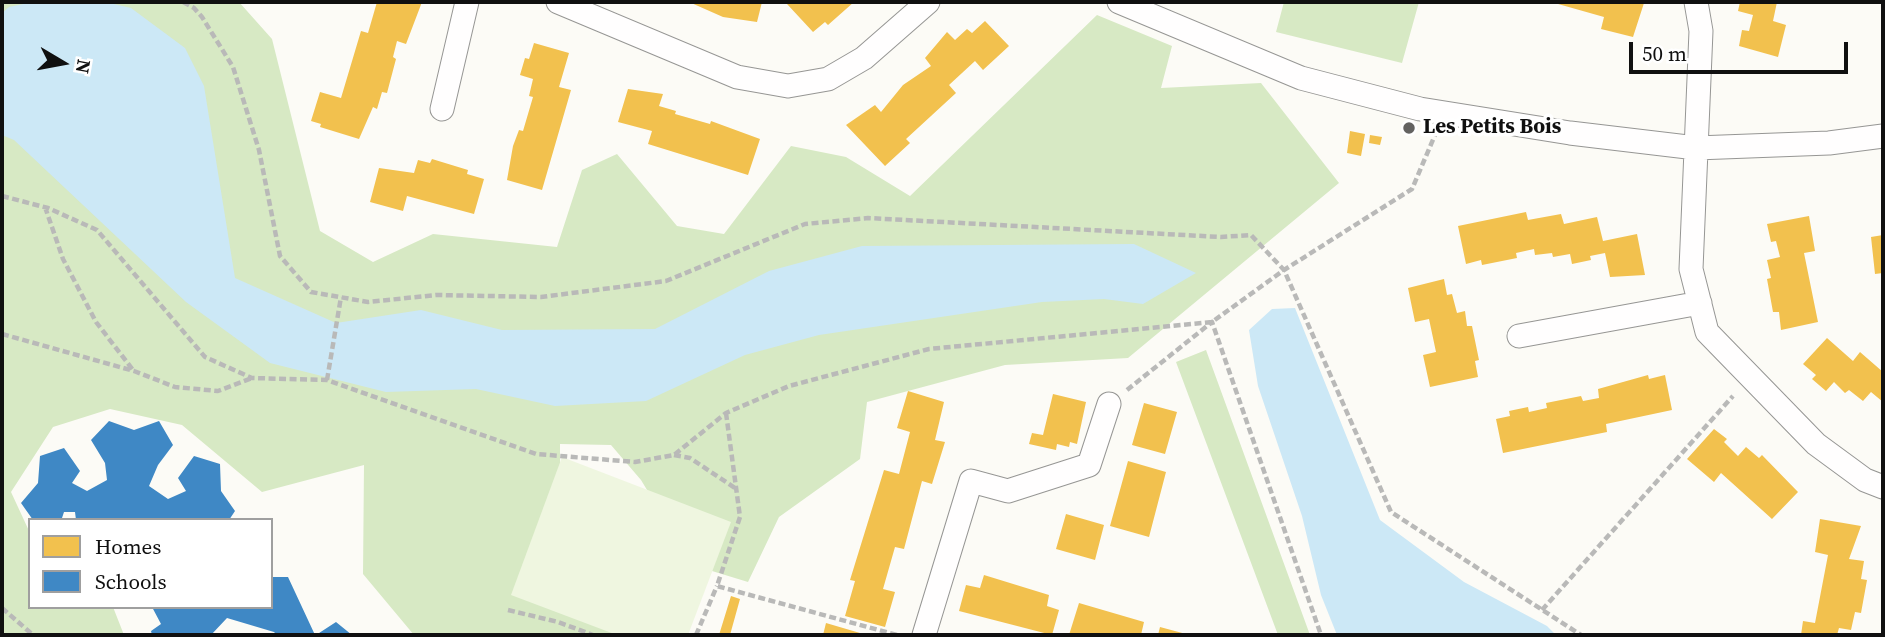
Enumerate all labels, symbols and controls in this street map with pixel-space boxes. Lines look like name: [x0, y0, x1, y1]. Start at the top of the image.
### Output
north arrow: [28, 28, 98, 98]
scale bar: [1633, 28, 1852, 72]
text: 50 m: [1642, 39, 1687, 68]
text: N: [70, 58, 98, 76]
place label: Les Petits Bois: [1423, 115, 1561, 141]
marker: Les Petits Bois: [1401, 120, 1417, 136]
legend: [28, 518, 273, 609]
text: Homes: [95, 532, 161, 561]
text: Schools: [95, 567, 167, 596]

